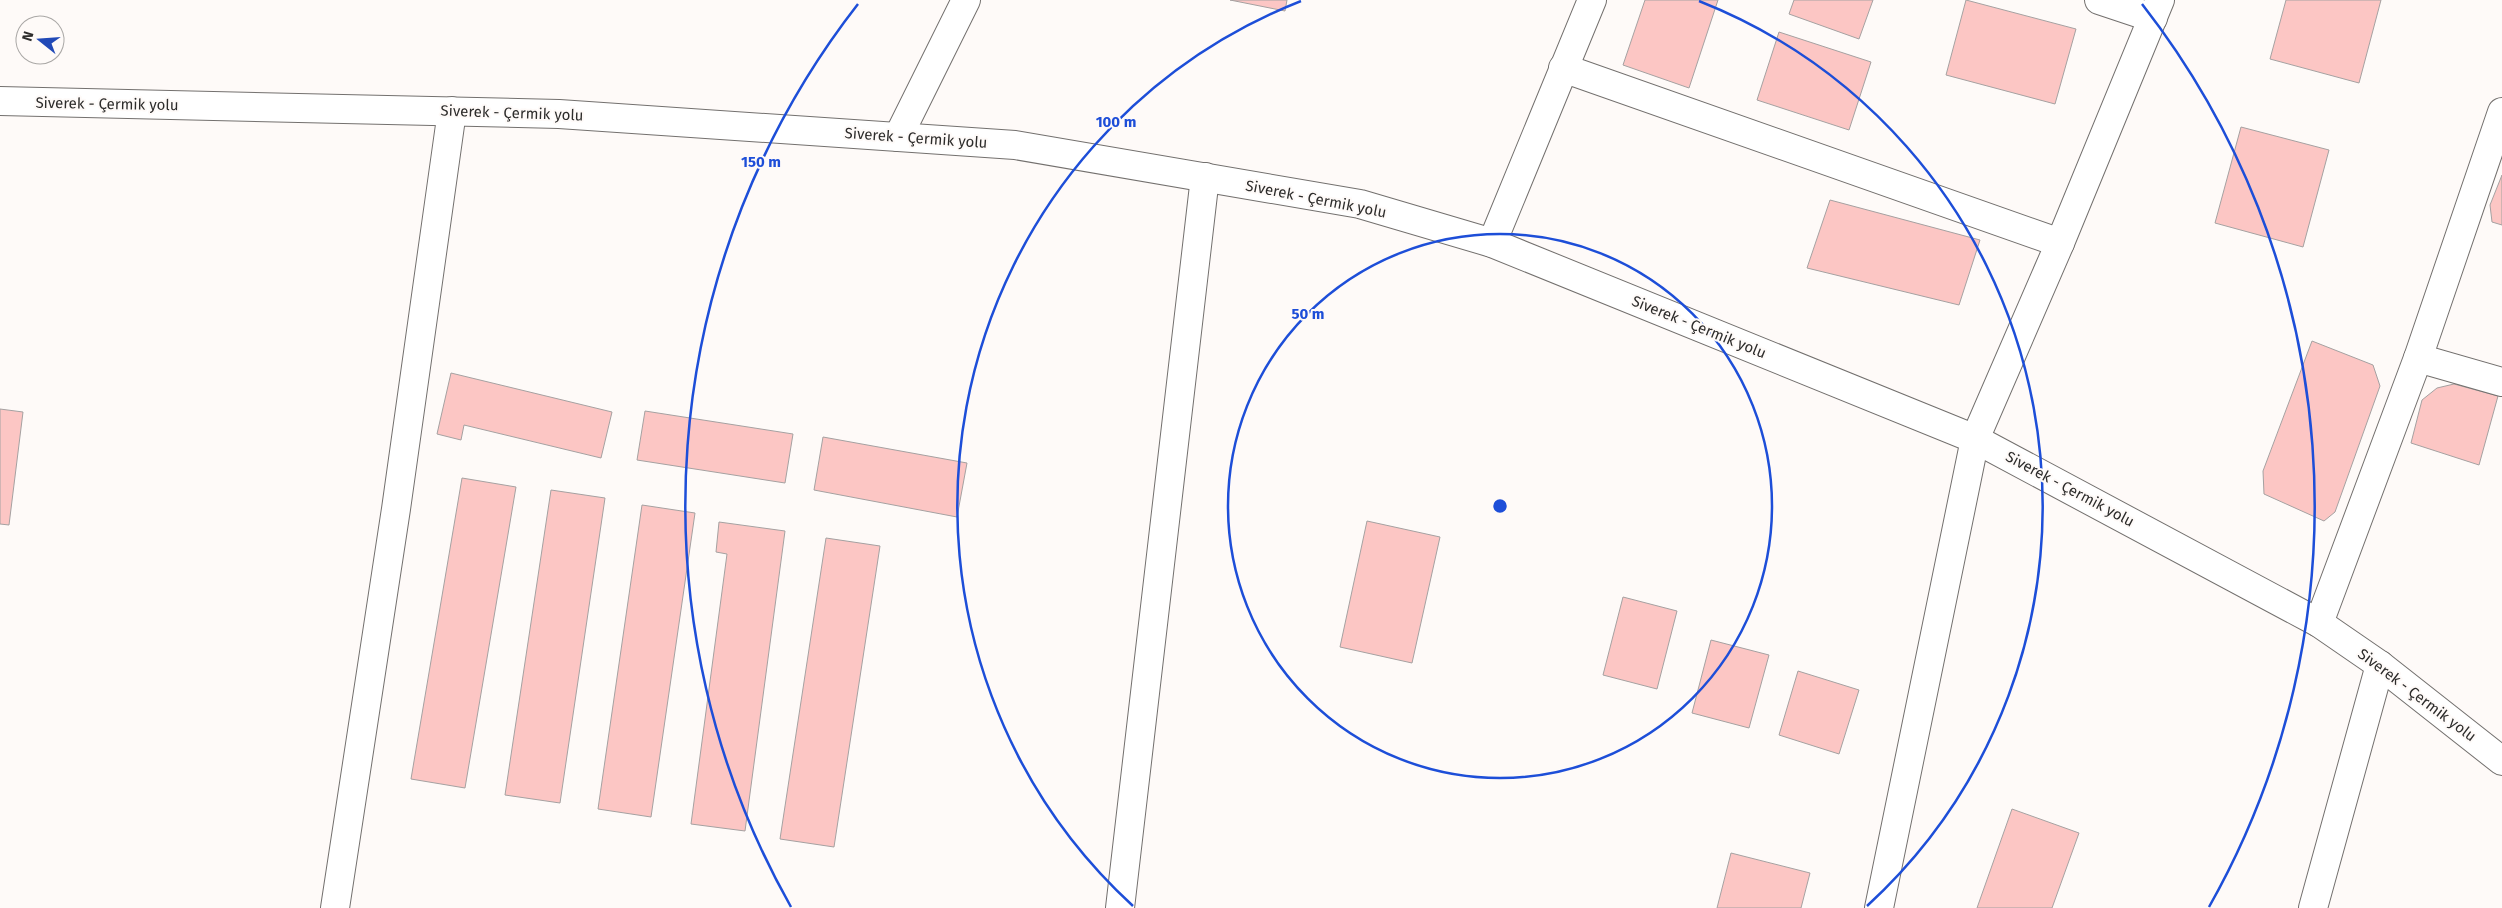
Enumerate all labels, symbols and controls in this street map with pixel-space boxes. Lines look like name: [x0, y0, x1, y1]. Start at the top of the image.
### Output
north arrow: [15, 15, 65, 65]
text: N: [19, 29, 38, 43]
street label: Siverek - Çermik yolu: [35, 94, 179, 114]
street label: Siverek - Çermik yolu: [440, 102, 584, 124]
text: 100 m: [1096, 113, 1136, 131]
street label: Siverek - Çermik yolu: [844, 124, 988, 152]
text: 150 m: [741, 153, 781, 171]
street label: Siverek - Çermik yolu: [1244, 177, 1388, 221]
street label: Siverek - Çermik yolu: [1629, 292, 1769, 362]
text: 50 m: [1291, 305, 1325, 323]
street label: Siverek - Çermik yolu: [2003, 447, 2137, 531]
centre of rings: [1491, 497, 1509, 515]
street label: Siverek - Çermik yolu: [2354, 645, 2480, 745]

